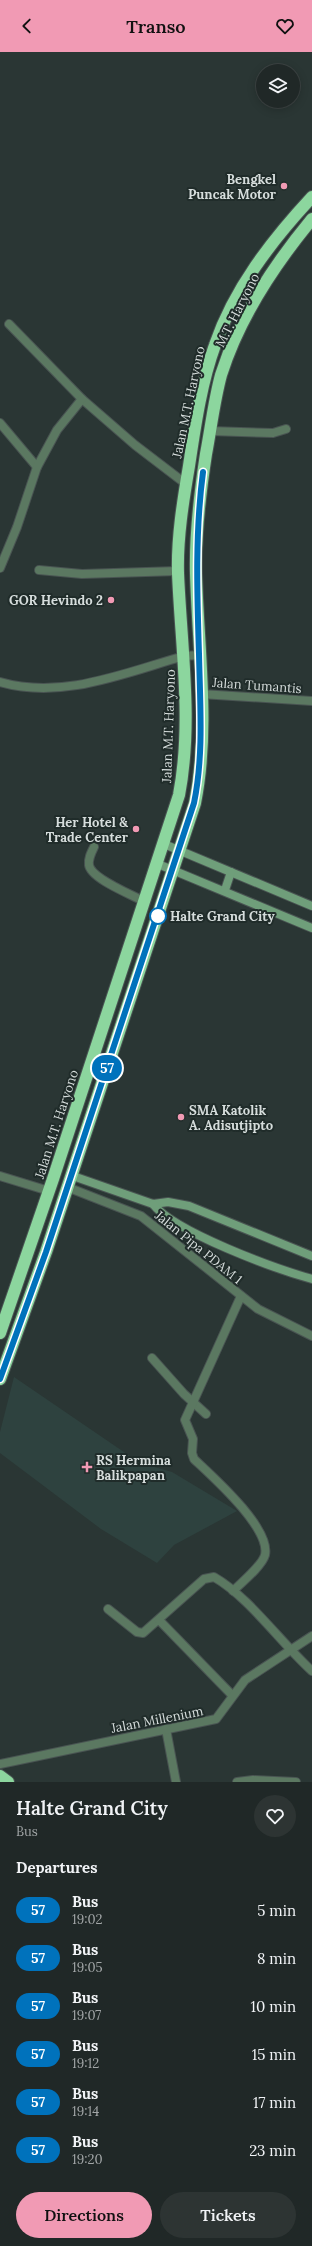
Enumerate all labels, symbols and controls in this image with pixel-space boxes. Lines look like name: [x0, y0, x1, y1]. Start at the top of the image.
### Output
icon: back: [16, 15, 38, 37]
text: Transo: [126, 15, 186, 38]
icon: heart: [274, 15, 296, 37]
map controls: [256, 64, 300, 108]
button: layers: [256, 64, 300, 108]
place label: Bengkel Puncak Motor: [188, 171, 277, 203]
marker: Bengkel Puncak Motor: [279, 181, 289, 191]
street label: M.T. Haryono: [212, 270, 264, 350]
street label: Jalan M.T. Haryono: [168, 344, 209, 460]
place label: GOR Hevindo 2: [9, 592, 103, 609]
marker: GOR Hevindo 2: [106, 595, 116, 605]
street label: Jalan M.T. Haryono: [158, 669, 179, 784]
street label: Jalan Tumantis: [211, 674, 302, 697]
place label: Her Hotel & Trade Center: [46, 814, 129, 846]
marker: Her Hotel & Trade Center: [131, 824, 141, 834]
marker: Halte Grand City: [149, 907, 167, 925]
place label: Halte Grand City: [170, 908, 276, 925]
line badge: 57: [89, 1055, 125, 1081]
text: 57: [100, 1059, 114, 1077]
street label: Jalan M.T. Haryono: [31, 1067, 82, 1182]
place label: SMA Katolik A. Adisutjipto: [189, 1102, 273, 1134]
marker: SMA Katolik A. Adisutjipto: [176, 1112, 186, 1122]
street label: Jalan Pipa PDAM 1: [151, 1206, 246, 1288]
place label: RS Hermina Balikpapan: [96, 1452, 171, 1484]
marker: RS Hermina Balikpapan: [81, 1461, 93, 1473]
street label: Jalan Millenium: [109, 1702, 205, 1737]
button: heart: [254, 1795, 296, 1837]
text: Halte Grand City: [16, 1796, 168, 1820]
text: Bus: [16, 1823, 38, 1840]
text: Departures: [16, 1858, 97, 1877]
text: Bus: [72, 1892, 98, 1911]
text: 57: [31, 1901, 45, 1919]
text: 5 min: [257, 1901, 296, 1920]
text: 19:02: [72, 1911, 102, 1928]
text: Bus: [72, 1940, 98, 1959]
text: 57: [31, 1949, 45, 1967]
text: 8 min: [257, 1949, 296, 1968]
text: 19:05: [72, 1959, 103, 1976]
text: Bus: [72, 1988, 98, 2007]
text: 57: [31, 1997, 45, 2015]
text: 10 min: [251, 1997, 296, 2016]
text: 19:07: [72, 2007, 101, 2024]
text: Bus: [72, 2036, 98, 2055]
text: 57: [31, 2045, 45, 2063]
text: 15 min: [252, 2045, 296, 2064]
text: 19:12: [72, 2055, 99, 2072]
text: Bus: [72, 2084, 98, 2103]
text: 57: [31, 2093, 45, 2111]
text: 17 min: [253, 2093, 296, 2112]
text: 19:14: [72, 2103, 99, 2120]
text: Bus: [72, 2132, 98, 2151]
text: 57: [31, 2141, 45, 2159]
text: 23 min: [249, 2141, 296, 2160]
text: 19:20: [72, 2151, 103, 2168]
button: Directions: [16, 2192, 152, 2238]
button: Tickets: [160, 2192, 296, 2238]

